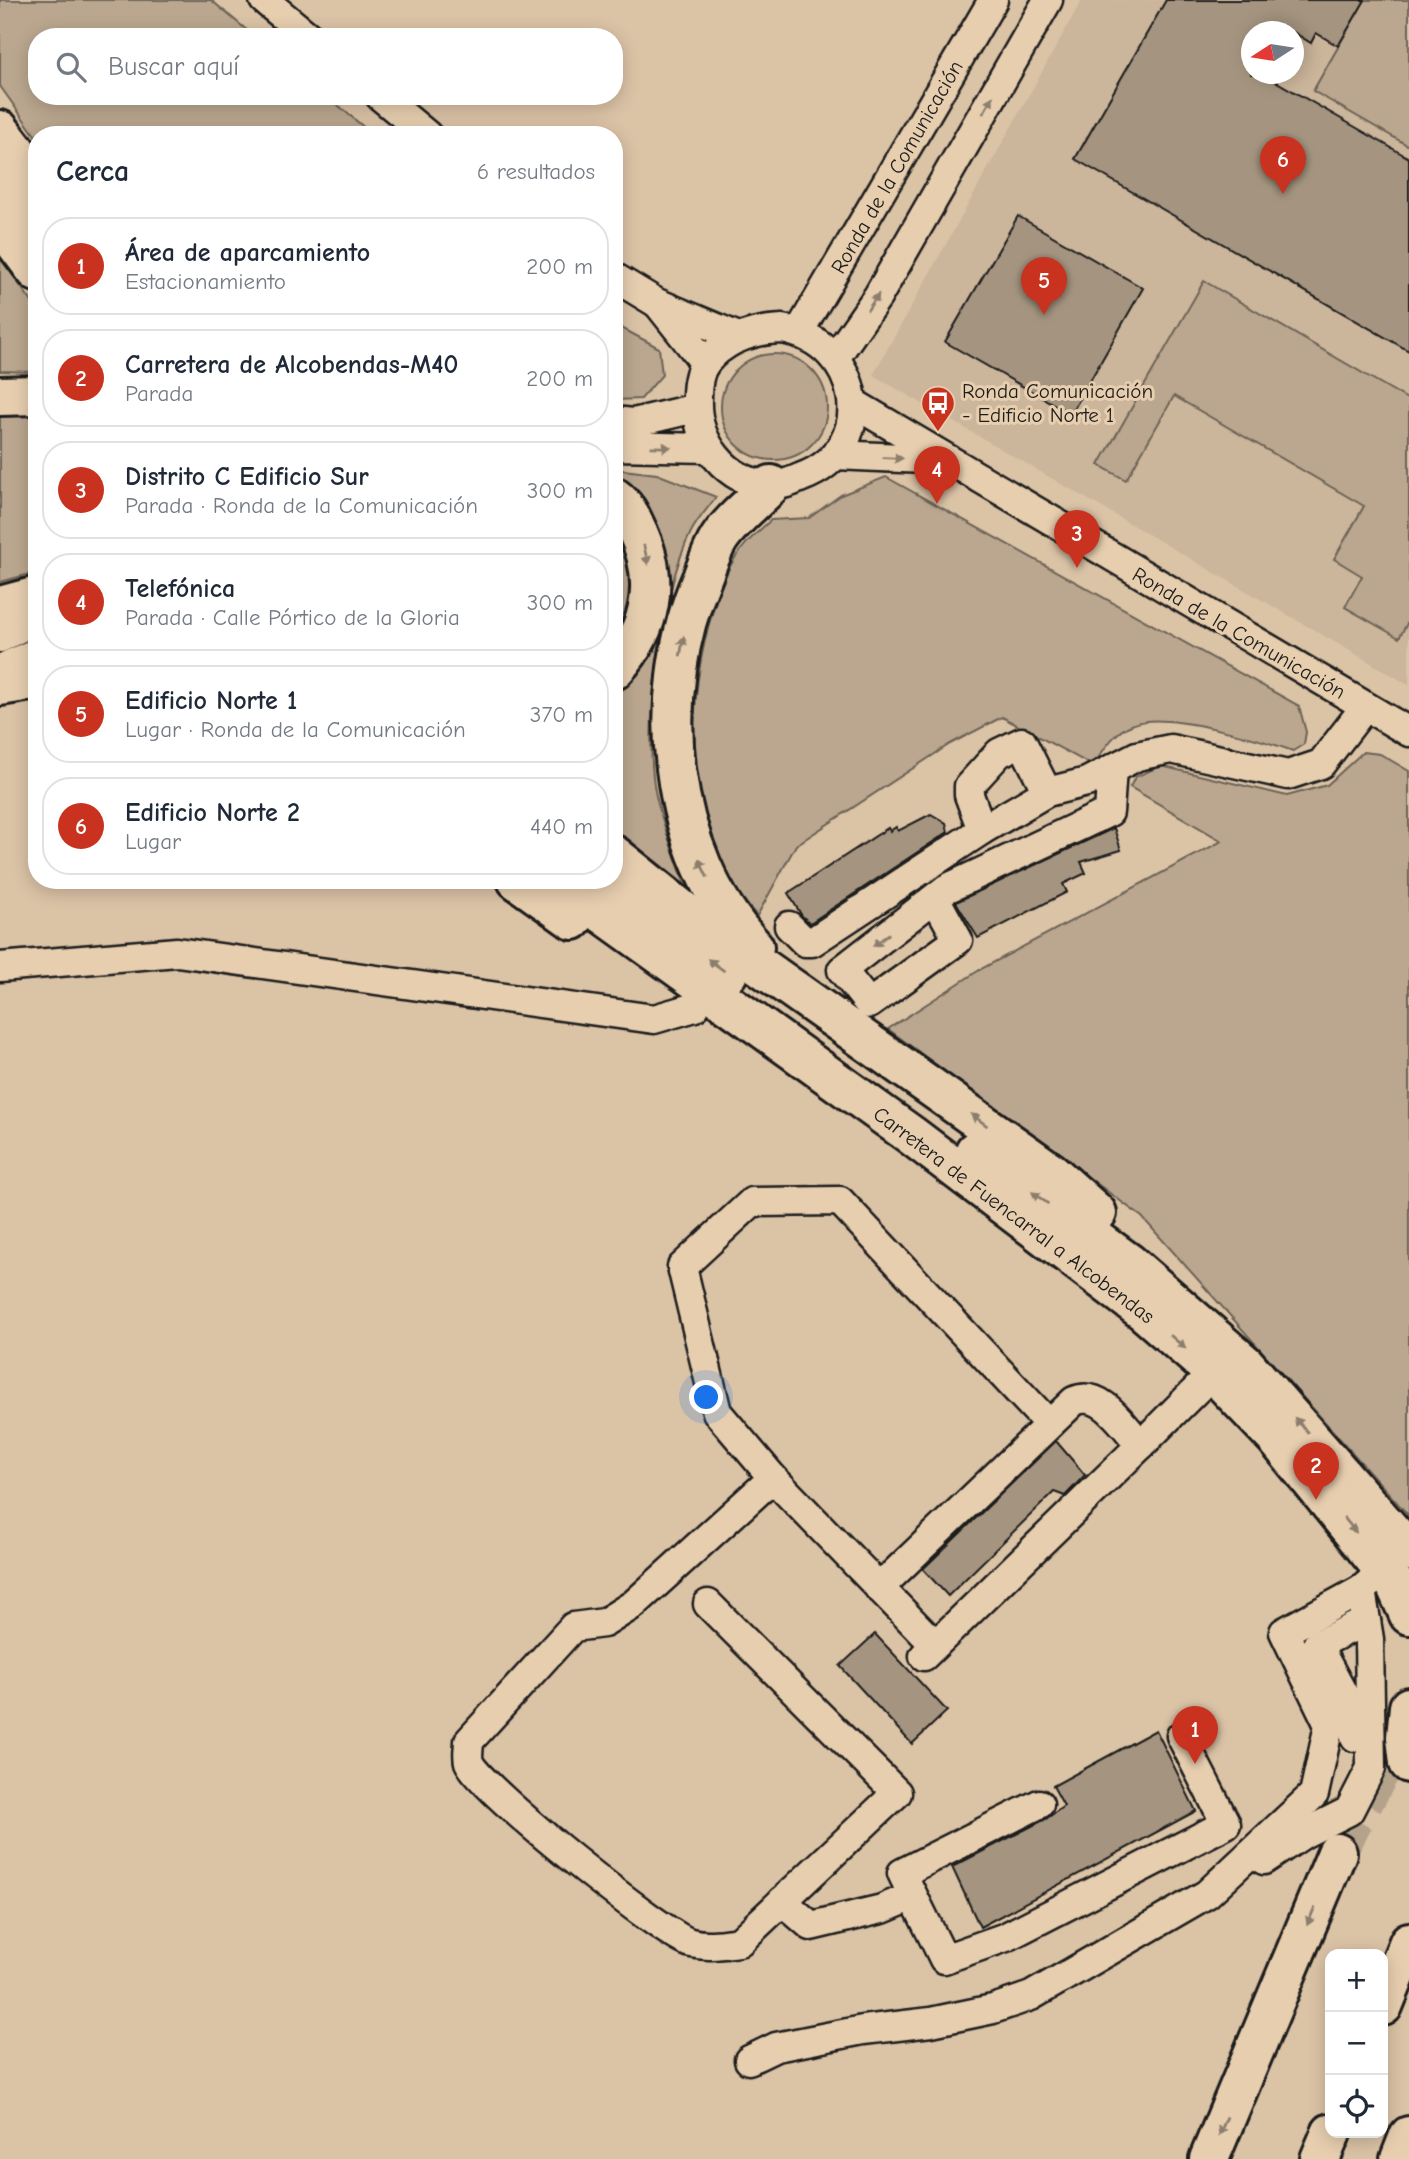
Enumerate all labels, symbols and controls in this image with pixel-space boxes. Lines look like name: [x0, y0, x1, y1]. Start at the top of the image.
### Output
north arrow: [1241, 21, 1304, 84]
search box: [28, 28, 623, 105]
icon: search: [52, 48, 90, 86]
text: Buscar aquí: [108, 52, 239, 82]
street label: Ronda de la Comunicación: [826, 56, 968, 278]
one-way arrow: [982, 96, 994, 115]
pin: 6: [1260, 136, 1306, 194]
text: Cerca: [56, 154, 129, 189]
text: 6 resultados: [477, 158, 595, 185]
text: Área de aparcamiento: [125, 238, 370, 268]
text: 1: [76, 253, 86, 280]
text: 200 m: [526, 253, 593, 280]
pin: 5: [1021, 257, 1067, 315]
text: Estacionamiento: [125, 268, 286, 295]
one-way arrow: [867, 292, 880, 312]
text: Carretera de Alcobendas-M40: [125, 350, 458, 380]
text: 2: [75, 365, 87, 392]
text: 200 m: [526, 365, 593, 392]
place label: Ronda Comunicación - Edificio Norte 1: [962, 379, 1153, 427]
text: Parada: [125, 380, 193, 407]
bus stop icon: Ronda Comunicación - Edificio Norte 1: [919, 384, 957, 433]
one-way arrow: [650, 441, 672, 453]
pin: 4: [914, 446, 960, 504]
one-way arrow: [882, 453, 904, 464]
text: Distrito C Edificio Sur: [125, 462, 369, 492]
text: 3: [75, 477, 87, 504]
text: 300 m: [527, 477, 593, 504]
text: Parada · Ronda de la Comunicación: [125, 492, 478, 519]
pin: 3: [1054, 510, 1100, 568]
one-way arrow: [641, 545, 652, 567]
street label: Ronda de la Comunicación: [1128, 562, 1350, 704]
text: Telefónica: [125, 574, 235, 604]
text: 4: [76, 589, 86, 616]
text: 300 m: [527, 589, 593, 616]
text: Parada · Calle Pórtico de la Gloria: [125, 604, 460, 631]
one-way arrow: [677, 635, 688, 657]
text: Edificio Norte 1: [125, 686, 297, 716]
text: 5: [75, 701, 87, 728]
text: 370 m: [530, 701, 593, 728]
text: Lugar · Ronda de la Comunicación: [125, 716, 466, 743]
text: Edificio Norte 2: [125, 798, 300, 828]
text: 6: [75, 813, 87, 840]
text: 440 m: [530, 813, 593, 840]
text: Lugar: [125, 828, 181, 855]
one-way arrow: [697, 858, 709, 878]
one-way arrow: [872, 933, 890, 947]
one-way arrow: [707, 958, 725, 972]
street label: Carretera de Fuencarral a Alcobendas: [869, 1101, 1159, 1329]
one-way arrow: [970, 1113, 988, 1127]
one-way arrow: [1031, 1191, 1049, 1205]
one-way arrow: [1169, 1333, 1186, 1349]
your location: [689, 1380, 723, 1414]
one-way arrow: [1293, 1416, 1309, 1434]
pin: 2: [1293, 1442, 1339, 1500]
one-way arrow: [1342, 1517, 1357, 1534]
pin: 1: [1172, 1706, 1218, 1764]
one-way arrow: [1305, 1905, 1316, 1926]
map controls: [1325, 1949, 1388, 2138]
button: +: [1325, 1949, 1388, 2012]
button: −: [1325, 2012, 1388, 2075]
button: locate: [1325, 2075, 1388, 2138]
one-way arrow: [1217, 2115, 1228, 2136]

